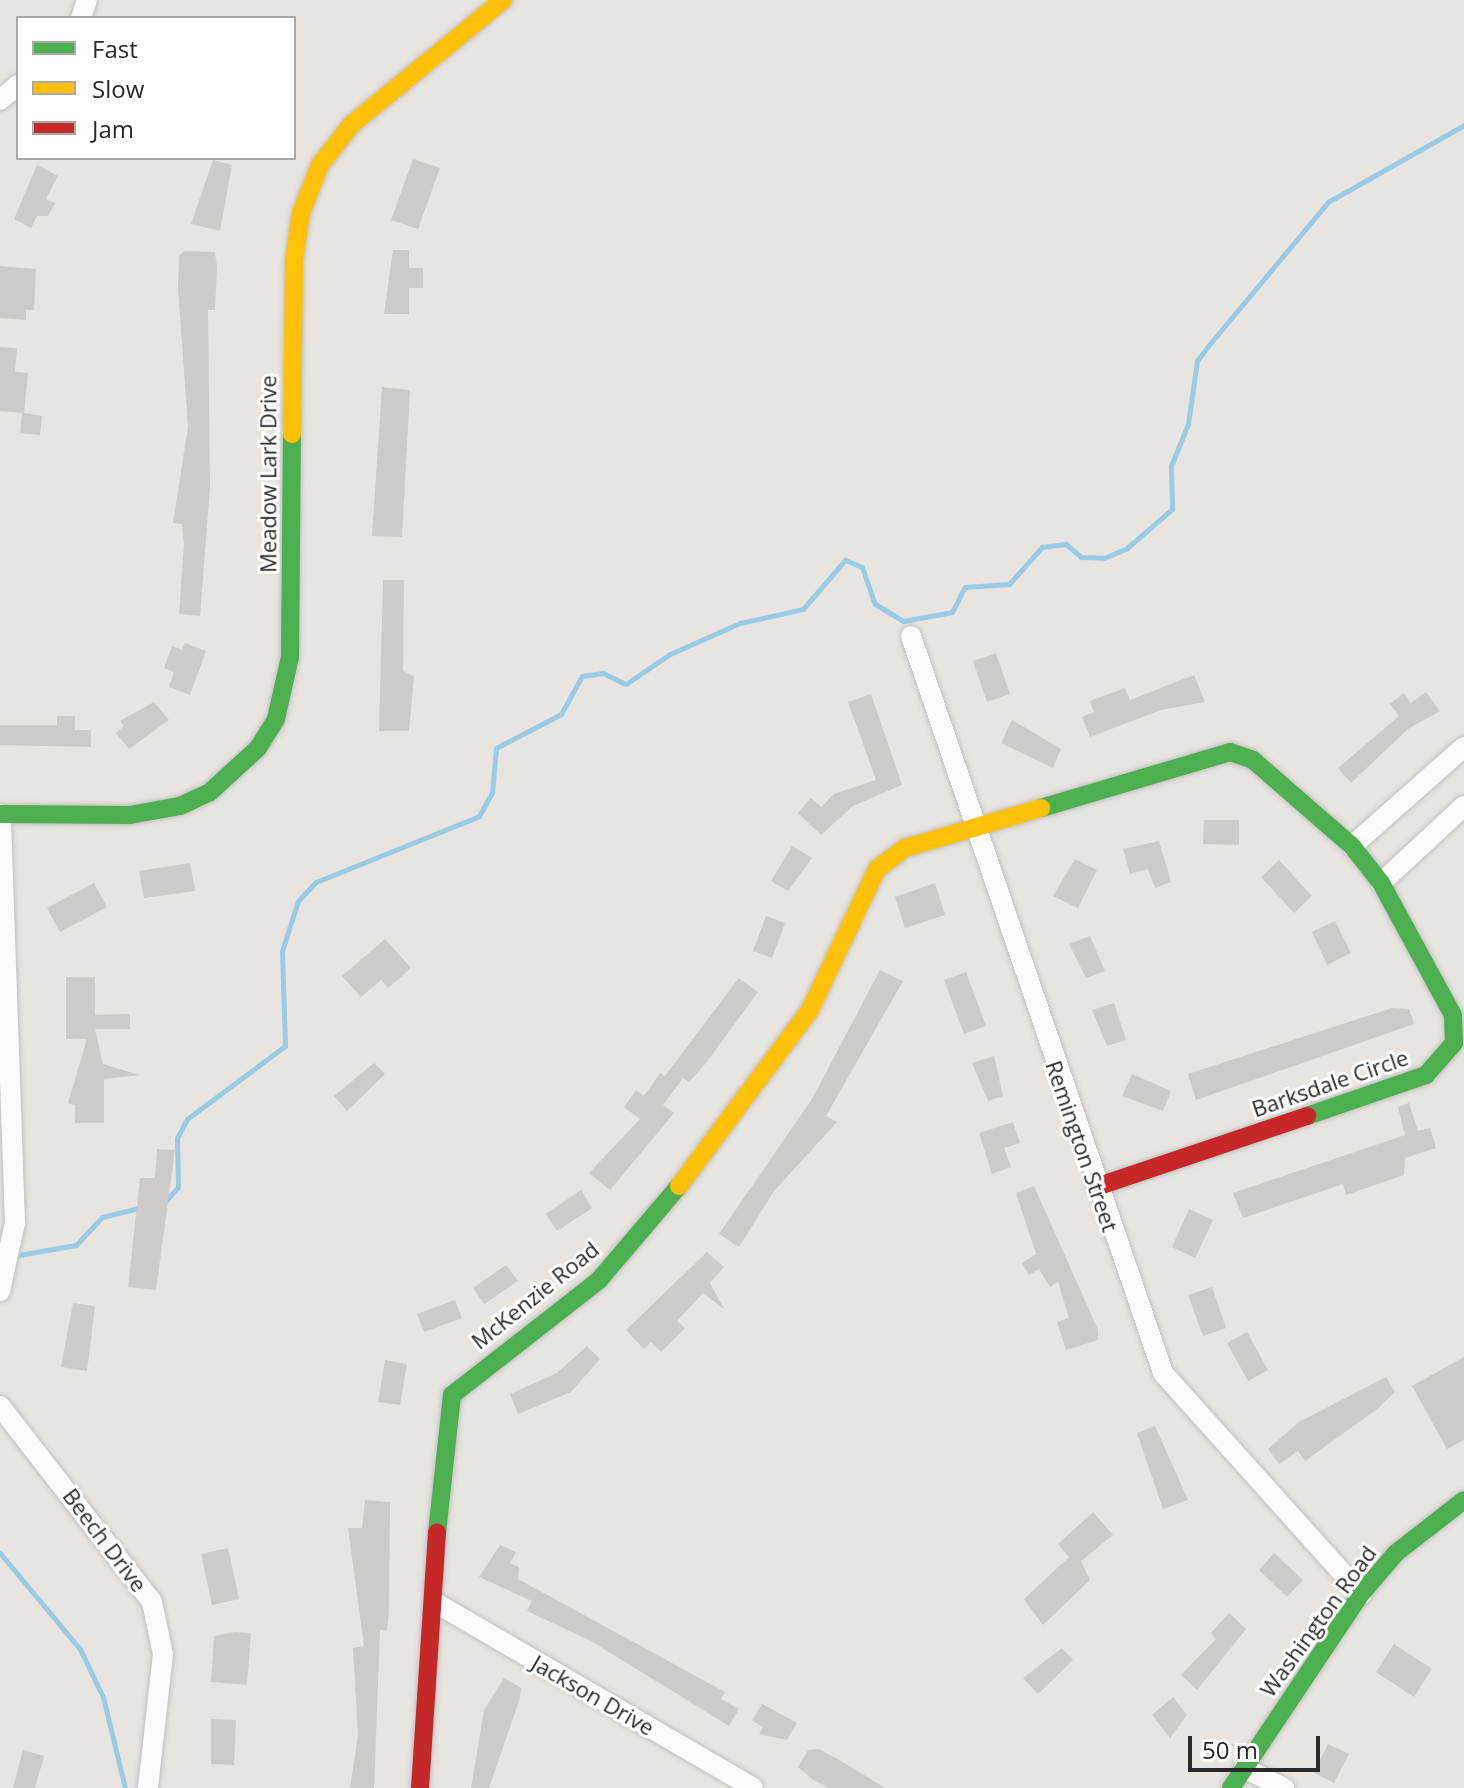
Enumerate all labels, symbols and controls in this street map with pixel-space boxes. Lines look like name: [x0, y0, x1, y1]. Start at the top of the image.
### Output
legend: [16, 16, 296, 160]
text: Fast: [92, 32, 138, 65]
text: Slow: [92, 72, 144, 105]
text: Jam: [92, 112, 134, 145]
street label: Meadow Lark Drive: [255, 375, 281, 573]
street label: Barksdale Circle: [1248, 1044, 1412, 1122]
street label: Remington Street: [1040, 1057, 1124, 1235]
street label: McKenzie Road: [466, 1236, 604, 1354]
street label: Beech Drive: [58, 1483, 152, 1597]
street label: Washington Road: [1254, 1540, 1382, 1702]
street label: Jackson Drive: [527, 1649, 659, 1741]
scale bar: [1192, 1720, 1324, 1770]
text: 50 m: [1202, 1733, 1258, 1766]

